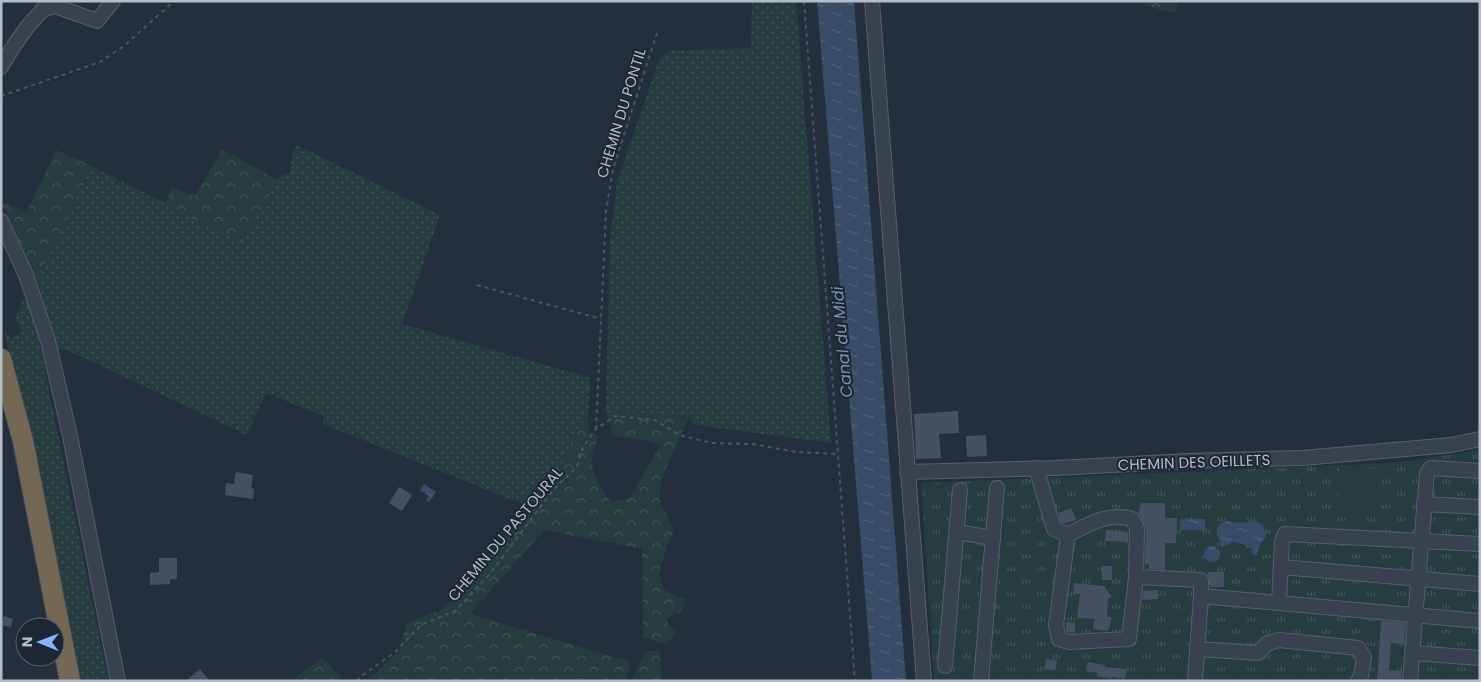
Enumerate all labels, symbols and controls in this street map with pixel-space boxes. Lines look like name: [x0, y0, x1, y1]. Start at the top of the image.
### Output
street label: CHEMIN DU PONTIL: [591, 45, 651, 181]
water label: Canal du Midi: [826, 285, 858, 398]
street label: CHEMIN DES OEILLETS: [1117, 449, 1271, 475]
street label: CHEMIN DU PASTOURAL: [443, 462, 568, 605]
north arrow: [15, 617, 65, 667]
text: N: [17, 636, 37, 647]

